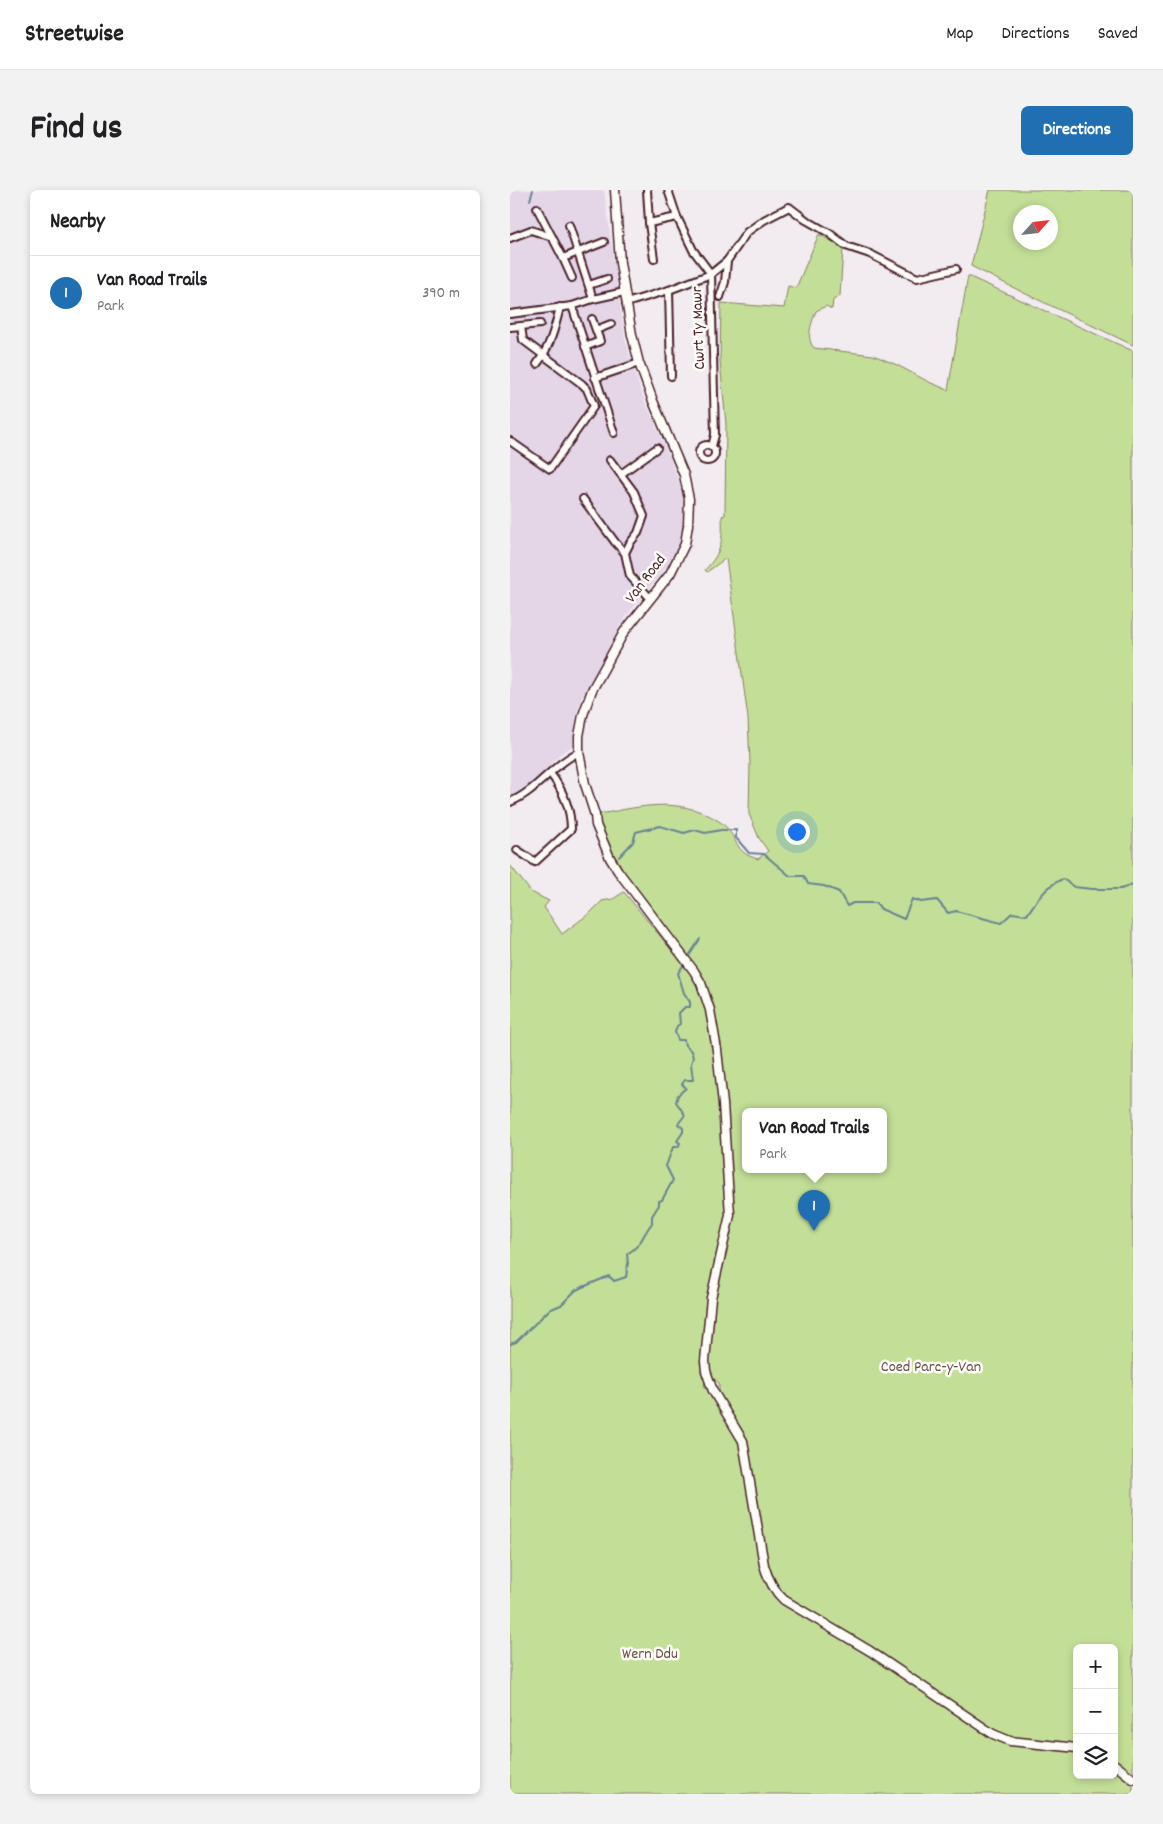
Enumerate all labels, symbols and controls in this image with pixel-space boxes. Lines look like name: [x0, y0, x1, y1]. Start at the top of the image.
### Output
text: Streetwise: [25, 18, 124, 52]
text: Map: [946, 22, 973, 47]
text: Directions: [1001, 22, 1070, 47]
text: Saved: [1098, 22, 1138, 47]
text: Find us: [30, 105, 122, 155]
button: Directions: [1021, 106, 1133, 155]
north arrow: [1013, 205, 1058, 250]
text: Nearby: [50, 208, 105, 238]
text: Van Road Trails: [97, 268, 208, 295]
text: 1: [64, 282, 68, 305]
text: 390 m: [422, 282, 460, 305]
street label: Cwrt Ty Mawr: [686, 286, 712, 370]
text: Park: [97, 295, 124, 318]
street label: Van Road: [620, 550, 672, 608]
your location: [784, 819, 810, 845]
popup: [742, 1108, 887, 1173]
text: Van Road Trails: [759, 1116, 870, 1143]
text: Park: [759, 1143, 786, 1166]
pin: 1: [798, 1190, 830, 1231]
park label: Coed Parc-y-Van: [881, 1356, 981, 1379]
park label: Wern Ddu: [622, 1643, 678, 1666]
map controls: [1073, 1644, 1118, 1779]
button: +: [1073, 1644, 1118, 1689]
button: −: [1073, 1689, 1118, 1734]
button: layers: [1073, 1734, 1118, 1779]

